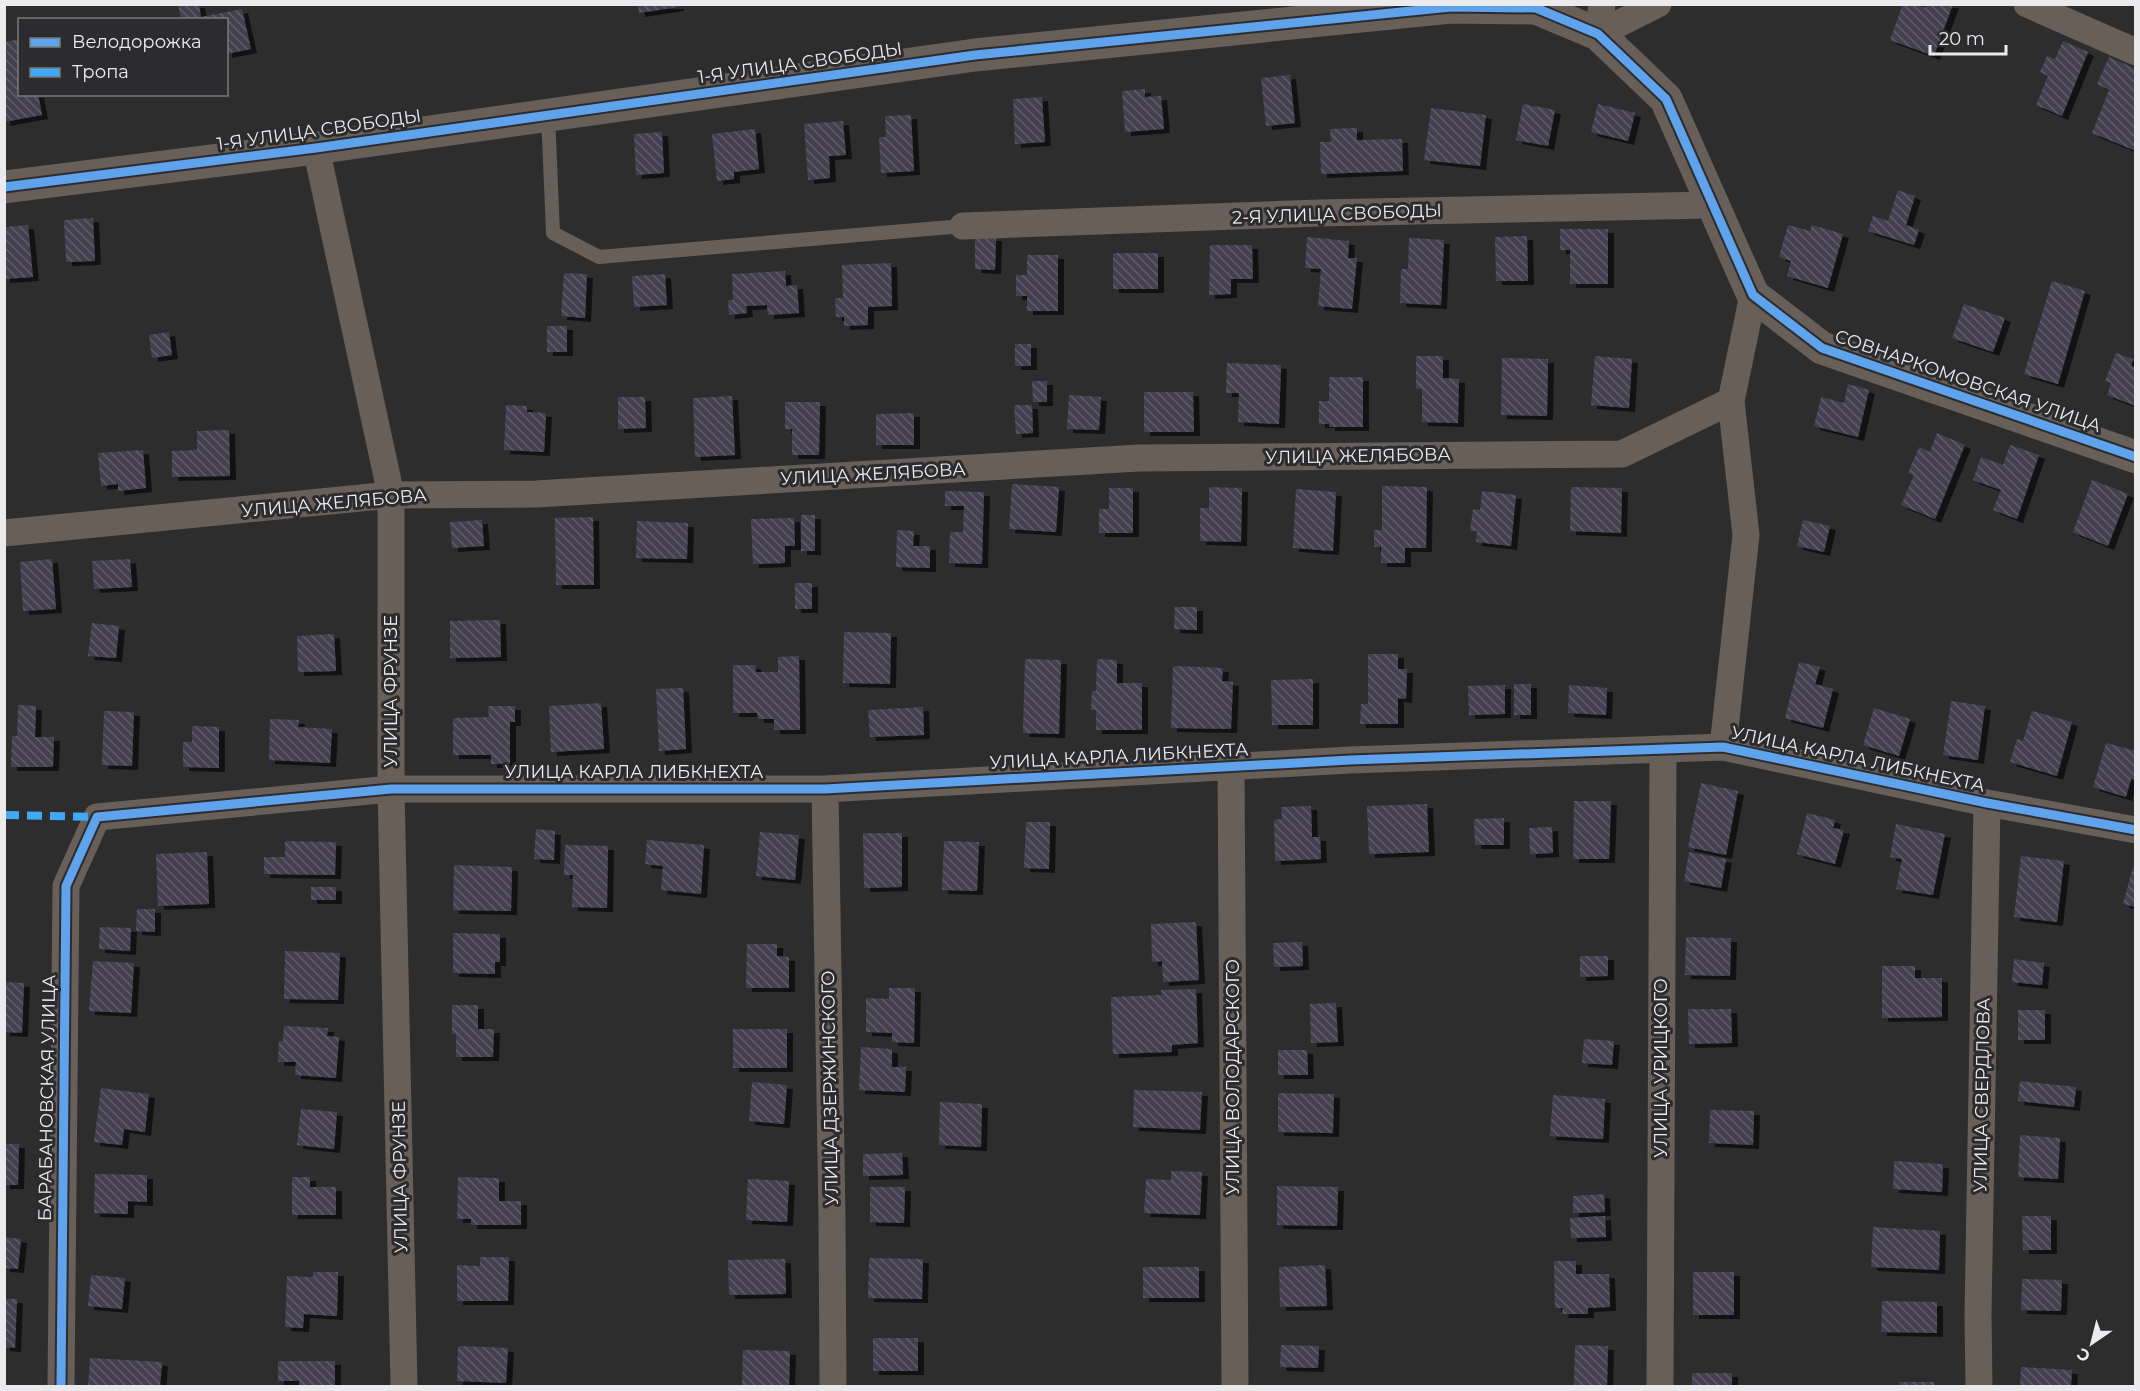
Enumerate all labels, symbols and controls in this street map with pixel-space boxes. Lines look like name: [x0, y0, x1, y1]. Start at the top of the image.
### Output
legend: [18, 18, 228, 96]
scale bar: [1930, 18, 2006, 56]
text: 20 m: [1939, 28, 1985, 50]
text: Велодорожка: [72, 31, 201, 53]
street label: 1-Я УЛИЦА СВОБОДЫ: [696, 38, 904, 88]
text: Тропа: [72, 61, 129, 83]
street label: 1-Я УЛИЦА СВОБОДЫ: [215, 105, 423, 155]
street label: 2-Я УЛИЦА СВОБОДЫ: [1232, 199, 1442, 229]
street label: СОВНАРКОМОВСКАЯ УЛИЦА: [1832, 325, 2105, 437]
street label: УЛИЦА ЖЕЛЯБОВА: [1265, 443, 1452, 469]
street label: УЛИЦА ЖЕЛЯБОВА: [780, 458, 967, 490]
street label: УЛИЦА ЖЕЛЯБОВА: [241, 484, 428, 522]
street label: УЛИЦА ФРУНЗЕ: [380, 615, 402, 767]
street label: УЛИЦА КАРЛА ЛИБКНЕХТА: [1729, 721, 1988, 797]
street label: УЛИЦА КАРЛА ЛИБКНЕХТА: [989, 738, 1249, 774]
street label: УЛИЦА КАРЛА ЛИБКНЕХТА: [505, 761, 764, 783]
street label: УЛИЦА ВОЛОДАРСКОГО: [1222, 959, 1244, 1195]
street label: УЛИЦА ДЗЕРЖИНСКОГО: [817, 970, 843, 1206]
street label: БАРАБАНОВСКАЯ УЛИЦА: [34, 974, 60, 1221]
street label: УЛИЦА УРИЦКОГО: [1650, 978, 1672, 1158]
street label: УЛИЦА СВЕРДЛОВА: [1969, 997, 1995, 1193]
street label: УЛИЦА ФРУНЗЕ: [388, 1101, 412, 1253]
north arrow: [2062, 1313, 2122, 1373]
text: С: [2073, 1344, 2094, 1366]

